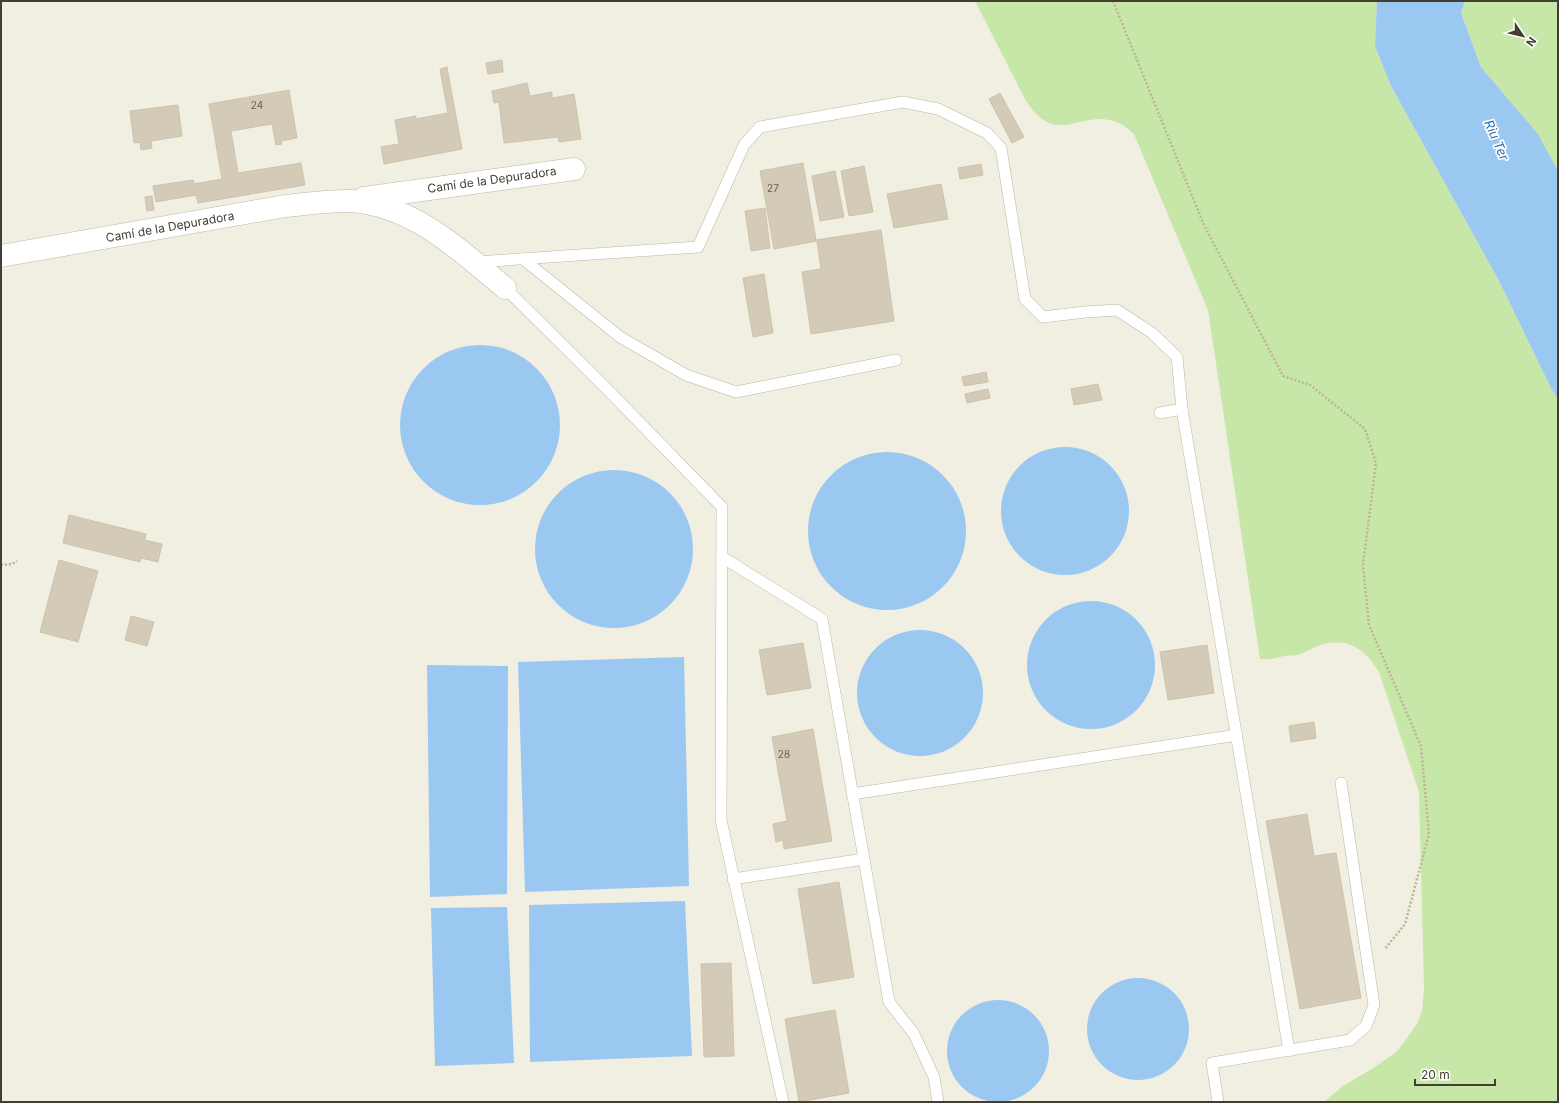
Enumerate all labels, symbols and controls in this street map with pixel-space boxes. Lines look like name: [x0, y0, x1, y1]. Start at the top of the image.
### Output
north arrow: [1503, 16, 1543, 56]
text: N: [1523, 34, 1539, 49]
house number: 24: [251, 99, 263, 111]
water label: Riu Ter: [1481, 117, 1513, 164]
street label: Camí de la Depuradora: [426, 163, 557, 196]
house number: 27: [767, 182, 779, 194]
street label: Camí de la Depuradora: [104, 208, 235, 245]
house number: 28: [778, 748, 790, 760]
scale bar: [1415, 1061, 1495, 1087]
text: 20 m: [1421, 1067, 1450, 1082]

